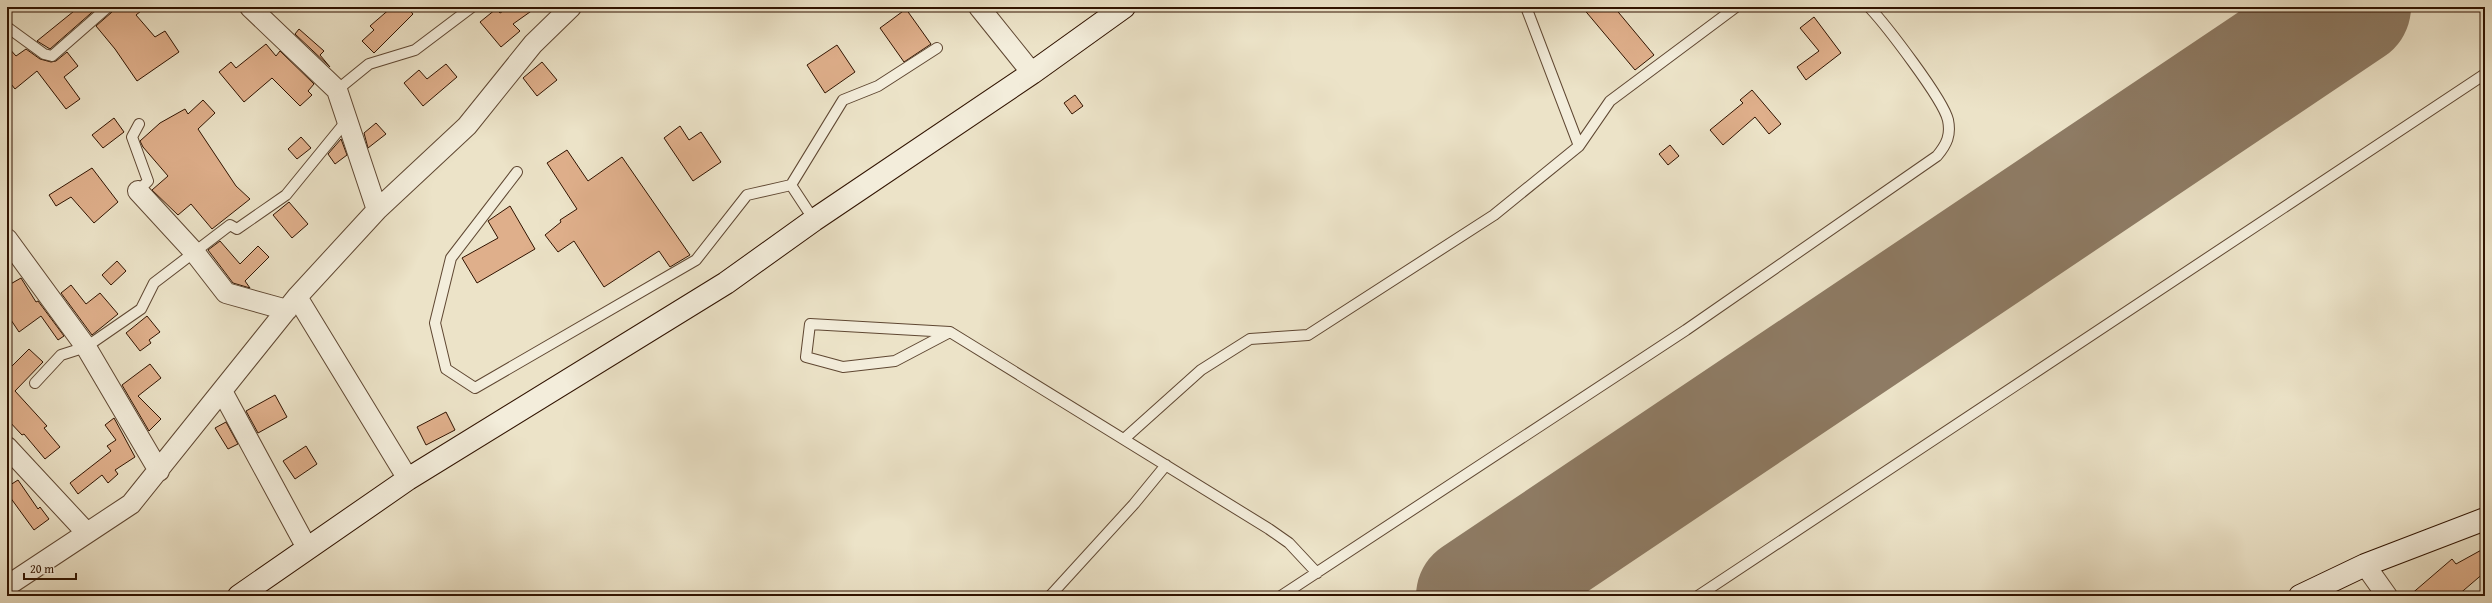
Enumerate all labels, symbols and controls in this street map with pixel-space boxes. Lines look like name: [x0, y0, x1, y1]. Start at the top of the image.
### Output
scale bar: [24, 555, 76, 581]
text: 20 m: [30, 560, 54, 577]

